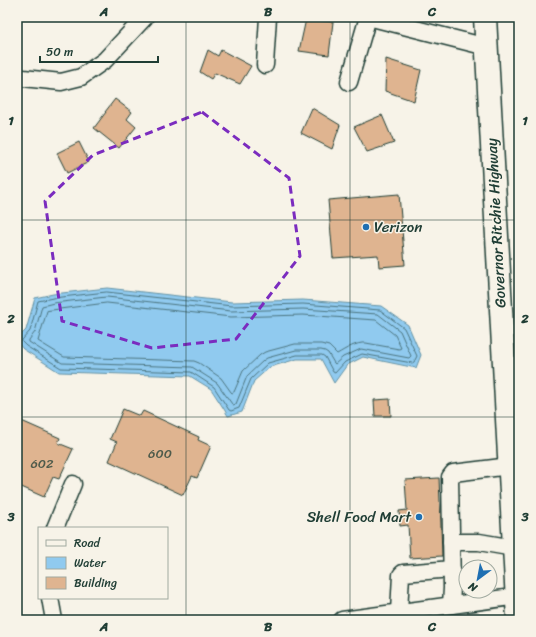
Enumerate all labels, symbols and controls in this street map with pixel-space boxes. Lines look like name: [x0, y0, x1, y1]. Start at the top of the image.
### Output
text: A: [99, 0, 108, 23]
text: B: [264, 0, 273, 23]
text: C: [427, 0, 437, 23]
scale bar: [40, 38, 158, 64]
text: 50 m: [46, 41, 73, 63]
text: 1: [8, 109, 14, 132]
text: 1: [522, 109, 528, 132]
street label: Governor Ritchie Highway: [479, 137, 513, 308]
place label: Verizon: [374, 214, 422, 240]
marker: Verizon: [361, 222, 371, 232]
text: 2: [6, 307, 15, 330]
text: 2: [520, 307, 529, 330]
house number: 600: [148, 442, 172, 465]
house number: 602: [30, 452, 54, 475]
place label: Shell Food Mart: [307, 504, 412, 530]
text: 3: [6, 505, 15, 528]
text: 3: [520, 505, 529, 528]
marker: Shell Food Mart: [414, 512, 424, 522]
legend: [38, 527, 168, 599]
text: Road: [74, 532, 101, 554]
text: Water: [74, 552, 107, 574]
north arrow: [458, 559, 498, 599]
text: Building: [74, 572, 117, 594]
text: N: [464, 577, 482, 598]
text: A: [99, 615, 108, 637]
text: B: [264, 615, 273, 637]
text: C: [427, 615, 437, 637]

